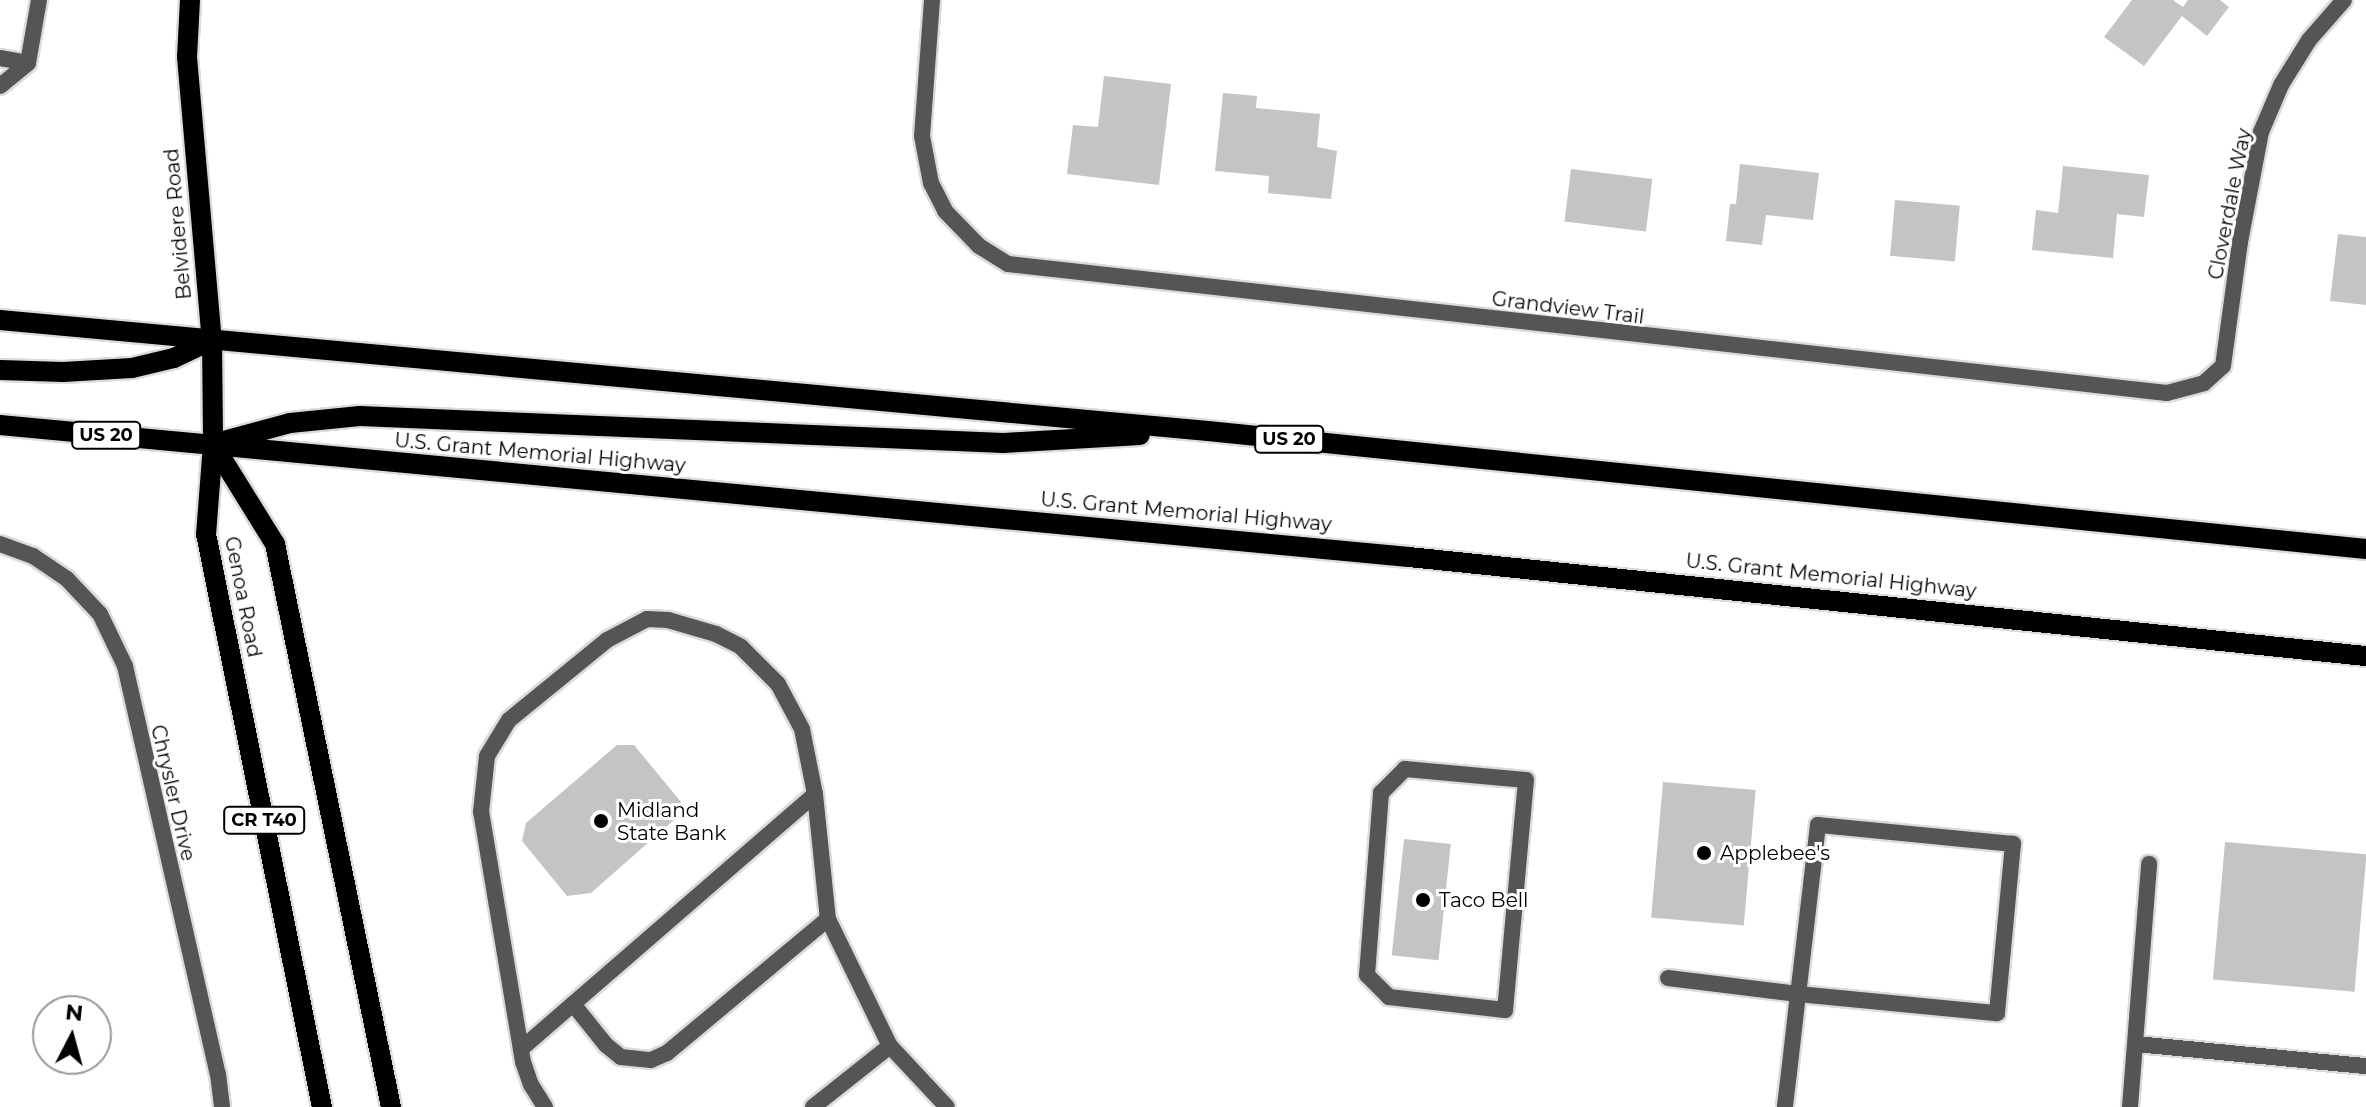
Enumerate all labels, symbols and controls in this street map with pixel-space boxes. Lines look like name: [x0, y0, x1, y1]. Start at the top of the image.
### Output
street label: Cloverdale Way: [2204, 126, 2256, 282]
street label: Belvidere Road: [159, 147, 197, 301]
street label: Grandview Trail: [1490, 287, 1646, 329]
road number: US 20: [70, 421, 142, 449]
road number: US 20: [1253, 425, 1325, 453]
street label: U.S. Grant Memorial Highway: [393, 428, 687, 478]
street label: U.S. Grant Memorial Highway: [1039, 487, 1333, 537]
street label: Genoa Road: [219, 534, 267, 660]
street label: U.S. Grant Memorial Highway: [1684, 549, 1978, 603]
street label: Chrysler Drive: [146, 722, 200, 864]
place label: Midland State Bank: [617, 798, 726, 845]
road number: CR T40: [222, 806, 306, 834]
marker: Midland State Bank: [592, 812, 610, 830]
place label: Applebee's: [1720, 841, 1830, 865]
marker: Applebee's: [1695, 844, 1713, 862]
place label: Taco Bell: [1439, 888, 1528, 912]
marker: Taco Bell: [1414, 891, 1432, 909]
north arrow: [32, 995, 112, 1075]
text: N: [64, 998, 85, 1027]

